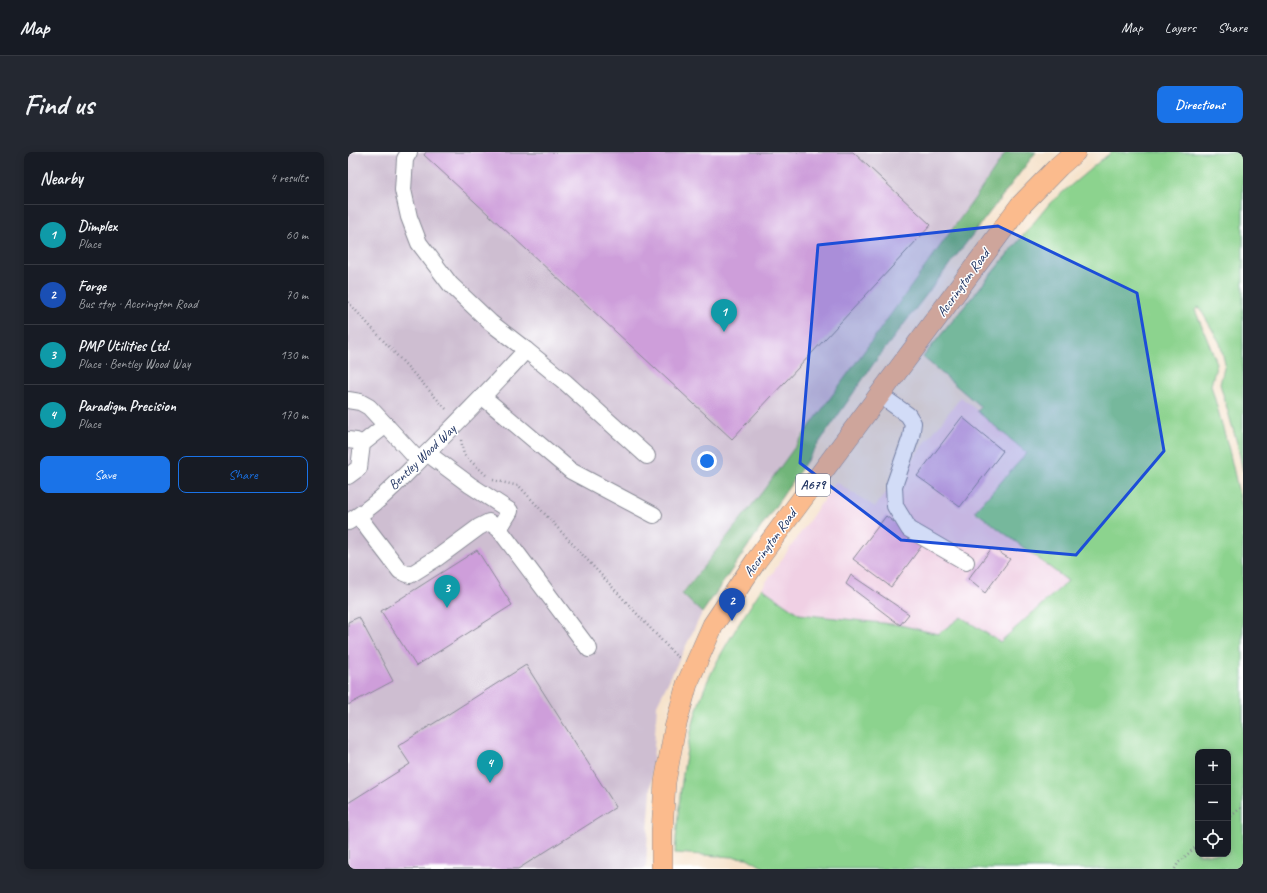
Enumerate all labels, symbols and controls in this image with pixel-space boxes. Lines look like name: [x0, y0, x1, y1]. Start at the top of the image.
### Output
text: Map: [20, 16, 50, 40]
text: Map: [1121, 19, 1143, 36]
text: Layers: [1165, 19, 1196, 36]
text: Share: [1218, 19, 1247, 36]
button: Directions: [1157, 86, 1243, 123]
text: Find us: [24, 87, 94, 122]
text: Nearby: [40, 168, 83, 189]
text: 4 results: [270, 170, 308, 186]
text: Dimplex: [78, 217, 117, 236]
text: 1: [50, 227, 56, 243]
text: 60 m: [286, 227, 308, 243]
text: Place: [78, 236, 101, 252]
street label: Accrington Road: [933, 244, 995, 320]
text: Forge: [78, 277, 106, 296]
text: 2: [50, 287, 56, 303]
text: 70 m: [286, 287, 308, 303]
text: Bus stop · Accrington Road: [78, 296, 198, 312]
pin: 1: [711, 299, 737, 332]
text: PMP Utilities Ltd.: [78, 337, 170, 356]
text: 3: [50, 347, 56, 363]
text: 130 m: [280, 347, 308, 363]
text: Place · Bentley Wood Way: [78, 356, 191, 372]
text: Paradigm Precision: [78, 397, 176, 416]
text: 4: [50, 407, 56, 423]
text: 170 m: [280, 407, 308, 423]
text: Place: [78, 416, 101, 432]
street label: Bentley Wood Way: [385, 420, 460, 493]
your location: [697, 451, 717, 471]
button: Save: [40, 456, 170, 493]
button: Share: [178, 456, 308, 493]
road number: A679: [796, 474, 830, 496]
street label: Accrington Road: [740, 504, 802, 580]
pin: 3: [434, 575, 460, 608]
pin: 2: [719, 588, 745, 621]
map controls: [1195, 749, 1231, 857]
button: +: [1195, 749, 1231, 785]
pin: 4: [477, 750, 503, 783]
button: −: [1195, 785, 1231, 821]
button: locate: [1195, 821, 1231, 857]

